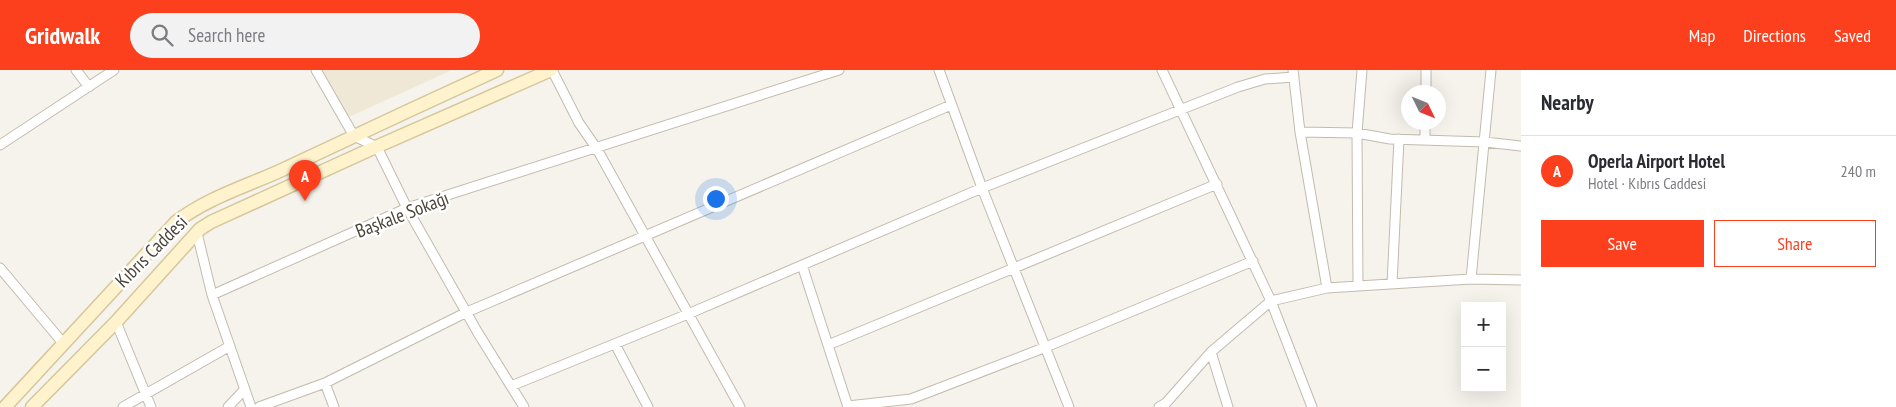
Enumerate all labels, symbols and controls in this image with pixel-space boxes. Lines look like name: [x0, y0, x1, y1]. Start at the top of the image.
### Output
search box: [130, 13, 480, 58]
text: Gridwalk: [25, 20, 100, 51]
icon: search: [148, 21, 176, 49]
text: Search here: [188, 23, 265, 47]
text: Map: [1689, 24, 1715, 47]
text: Directions: [1743, 24, 1806, 47]
text: Saved: [1834, 24, 1871, 47]
north arrow: [1401, 85, 1446, 130]
text: Nearby: [1541, 89, 1594, 116]
text: Operla Airport Hotel: [1588, 149, 1725, 173]
pin: A: [289, 160, 321, 201]
text: A: [1553, 161, 1561, 181]
text: 240 m: [1841, 161, 1876, 181]
text: Hotel · Kıbrıs Caddesi: [1588, 173, 1706, 193]
street label: Başkale Sokağı: [352, 185, 452, 243]
your location: [703, 186, 729, 212]
street label: Kıbrıs Caddesi: [110, 210, 192, 292]
button: Save: [1541, 220, 1704, 267]
button: Share: [1714, 220, 1876, 267]
map controls: [1461, 302, 1506, 392]
button: +: [1461, 302, 1506, 347]
button: −: [1461, 347, 1506, 392]

